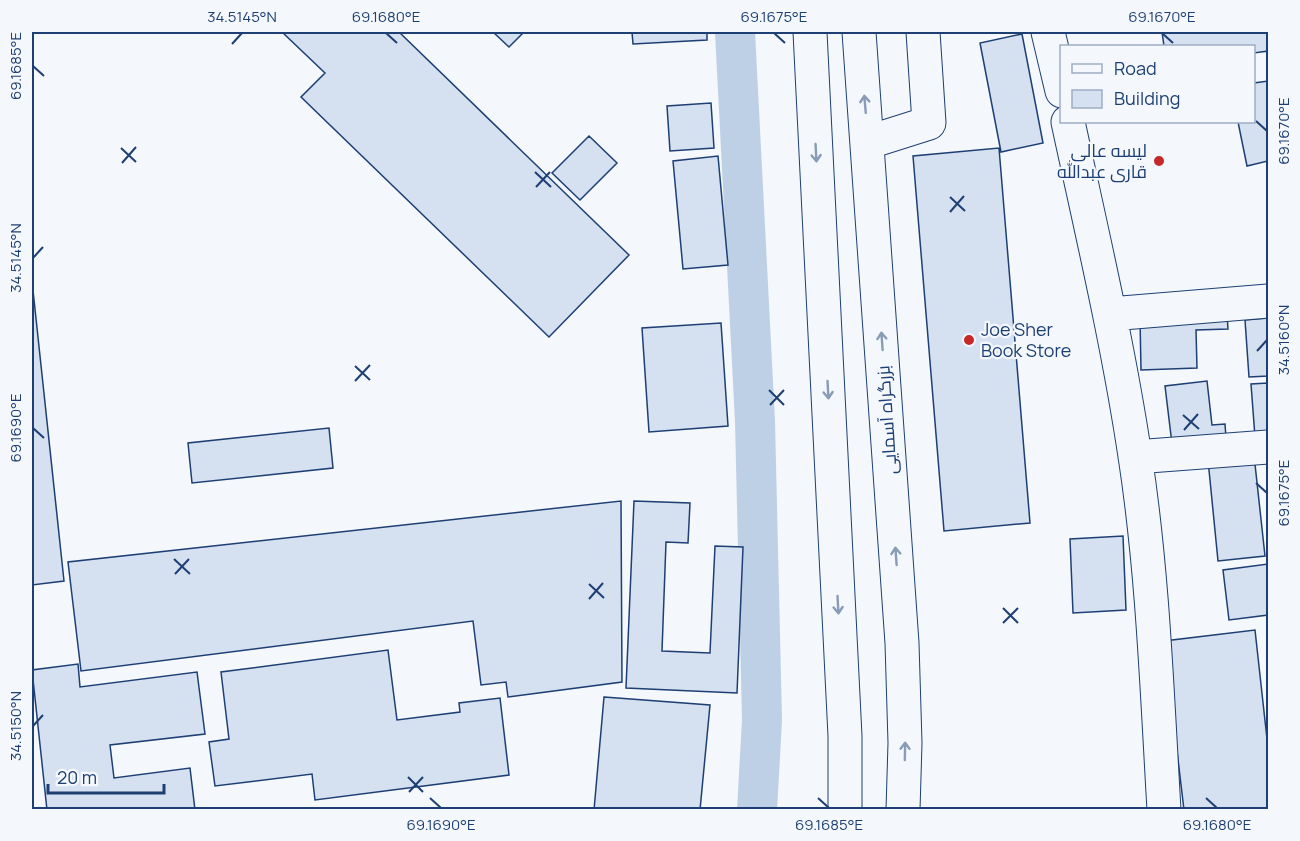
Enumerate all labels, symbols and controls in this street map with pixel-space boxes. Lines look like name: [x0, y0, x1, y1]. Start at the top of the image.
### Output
text: 34.5145°N: [207, 6, 277, 27]
text: 69.1680°E: [352, 6, 420, 27]
text: 69.1675°E: [741, 6, 807, 27]
text: 69.1670°E: [1128, 6, 1196, 27]
text: 69.1685°E: [5, 32, 26, 100]
legend: [1060, 45, 1255, 123]
text: Road: [1114, 56, 1157, 80]
text: Building: [1114, 86, 1180, 110]
one-way arrow: [859, 95, 870, 115]
text: 69.1670°E: [1273, 97, 1294, 165]
place label: لیسه عالی قاری عبدالله: [1057, 138, 1147, 183]
one-way arrow: [811, 142, 822, 162]
marker: لیسه عالی قاری عبدالله: [1152, 154, 1166, 168]
text: 34.5145°N: [5, 223, 26, 293]
text: 34.5160°N: [1273, 305, 1294, 375]
place label: Joe Sher Book Store: [981, 317, 1071, 362]
one-way arrow: [876, 331, 887, 351]
marker: Joe Sher Book Store: [962, 333, 976, 347]
street label: بزرگراه آسمایی: [870, 365, 902, 475]
one-way arrow: [823, 379, 834, 399]
text: 69.1690°E: [5, 394, 26, 462]
text: 69.1675°E: [1273, 460, 1294, 526]
one-way arrow: [891, 547, 902, 567]
one-way arrow: [833, 595, 844, 615]
text: 34.5150°N: [5, 691, 26, 761]
one-way arrow: [899, 742, 910, 762]
scale bar: [48, 757, 164, 795]
text: 20 m: [57, 765, 97, 789]
text: 69.1690°E: [407, 814, 475, 835]
text: 69.1685°E: [795, 814, 863, 835]
text: 69.1680°E: [1183, 814, 1251, 835]

